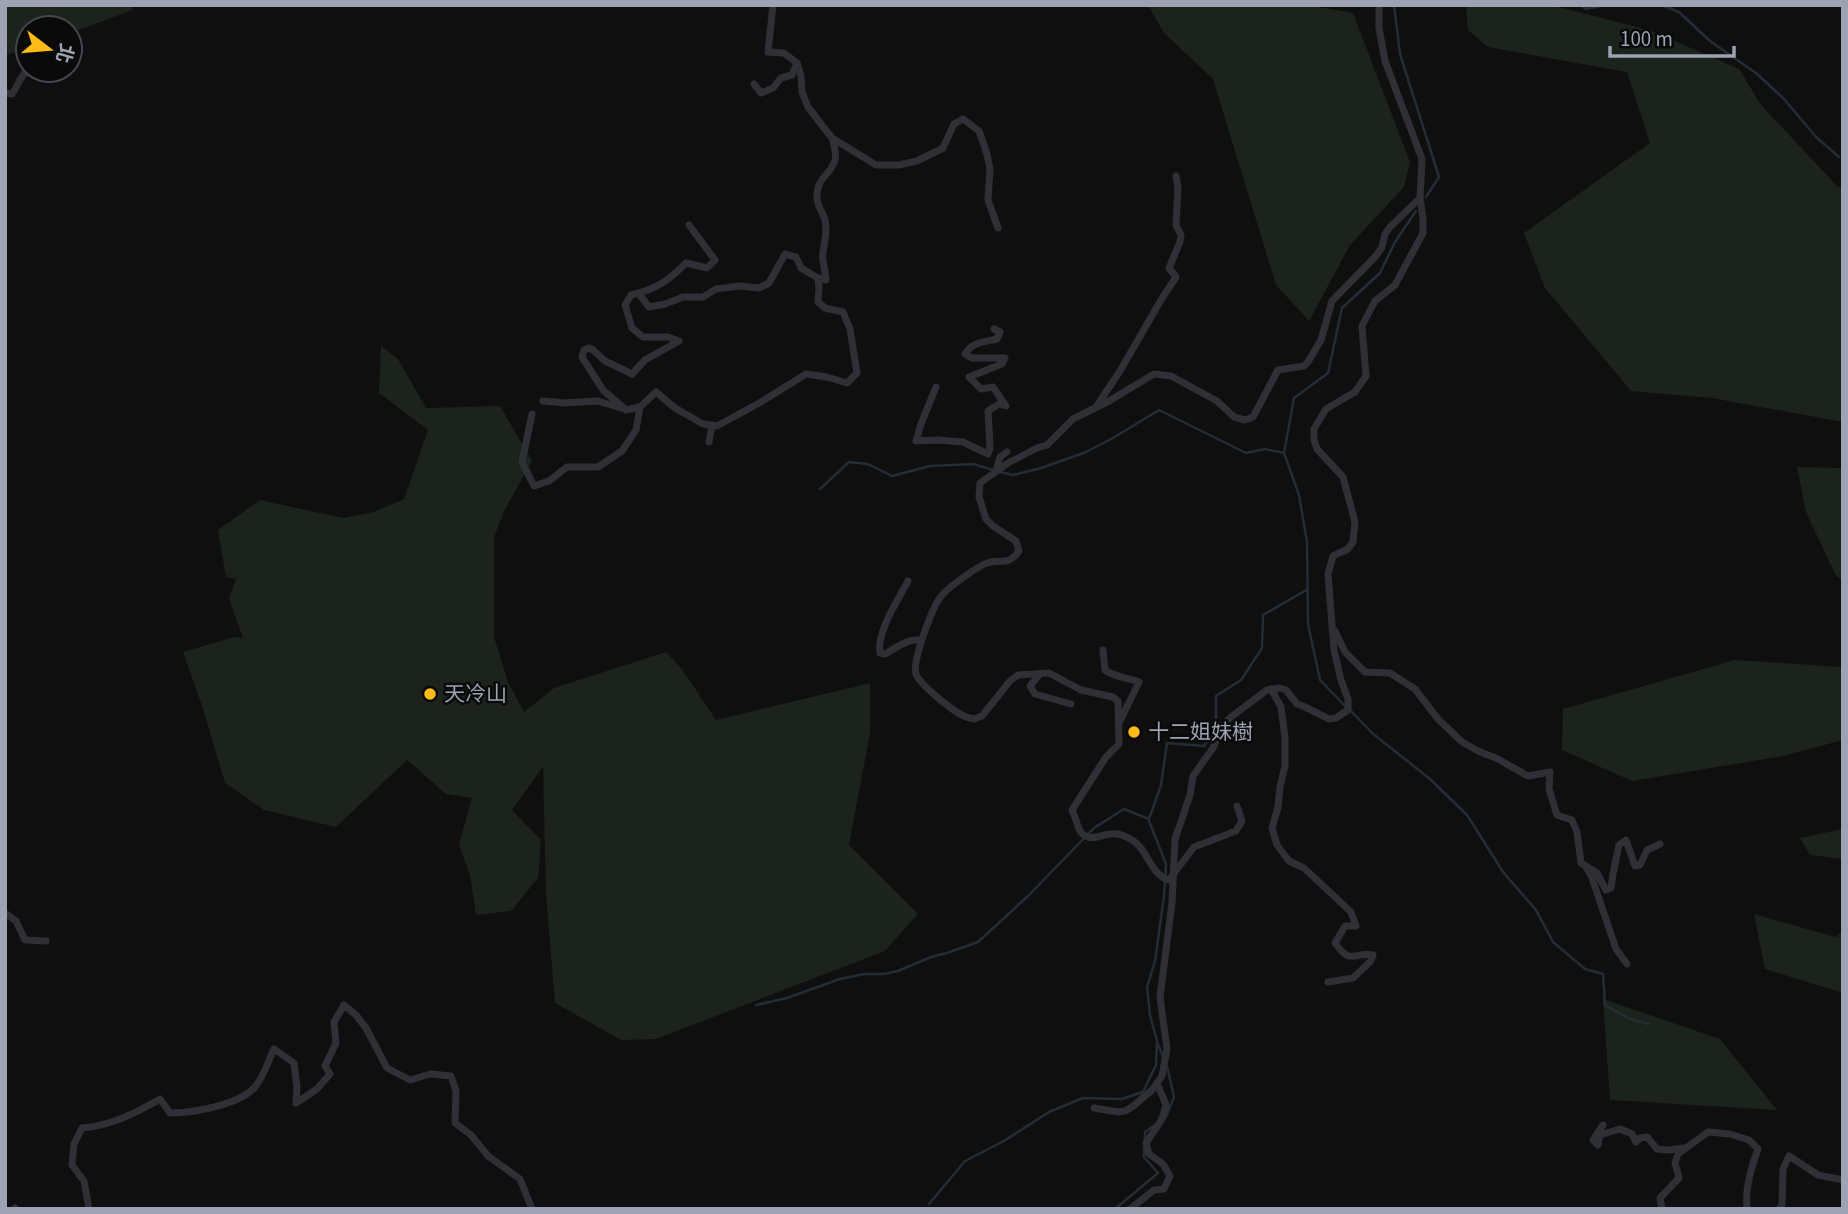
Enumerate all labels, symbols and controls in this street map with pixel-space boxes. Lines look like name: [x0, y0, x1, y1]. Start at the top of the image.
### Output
north arrow: [14, 14, 84, 84]
scale bar: [1610, 14, 1734, 58]
text: 100 m: [1620, 24, 1673, 54]
text: 北: [48, 40, 79, 66]
place label: 天冷山: [444, 679, 507, 709]
marker: 天冷山: [422, 686, 438, 702]
place label: 十二姐妹樹: [1148, 717, 1253, 747]
marker: 十二姐妹樹: [1126, 724, 1142, 740]

